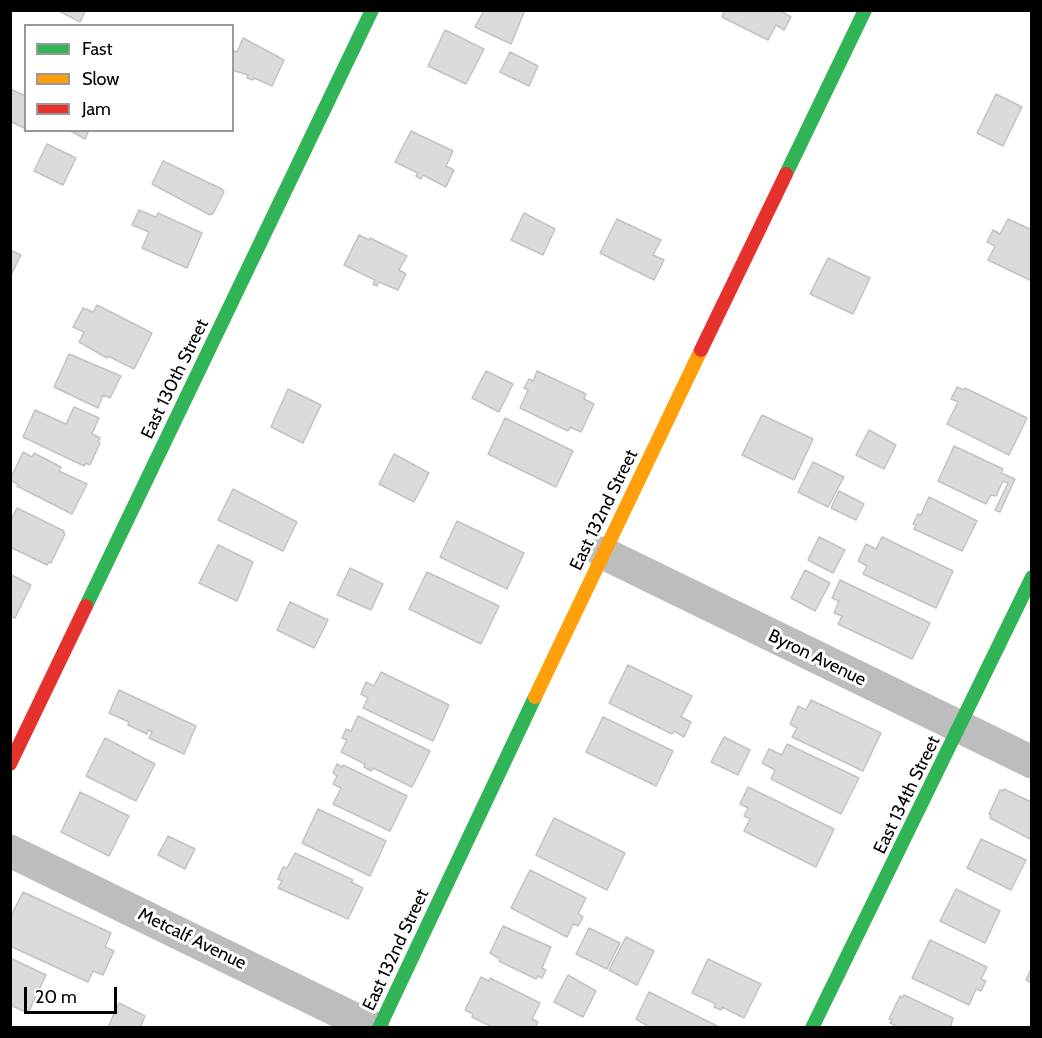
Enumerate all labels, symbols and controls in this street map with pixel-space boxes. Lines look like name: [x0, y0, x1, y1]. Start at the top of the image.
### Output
legend: [24, 24, 234, 132]
text: Fast: [82, 38, 113, 60]
text: Slow: [82, 68, 119, 90]
text: Jam: [82, 98, 111, 120]
street label: East 130th Street: [137, 316, 213, 442]
street label: East 132nd Street: [565, 446, 643, 574]
street label: Byron Avenue: [765, 625, 869, 691]
street label: East 134th Street: [869, 733, 945, 857]
street label: East 132nd Street: [358, 886, 434, 1014]
street label: Metcalf Avenue: [134, 903, 250, 975]
scale bar: [27, 975, 120, 1013]
text: 20 m: [35, 986, 77, 1008]

